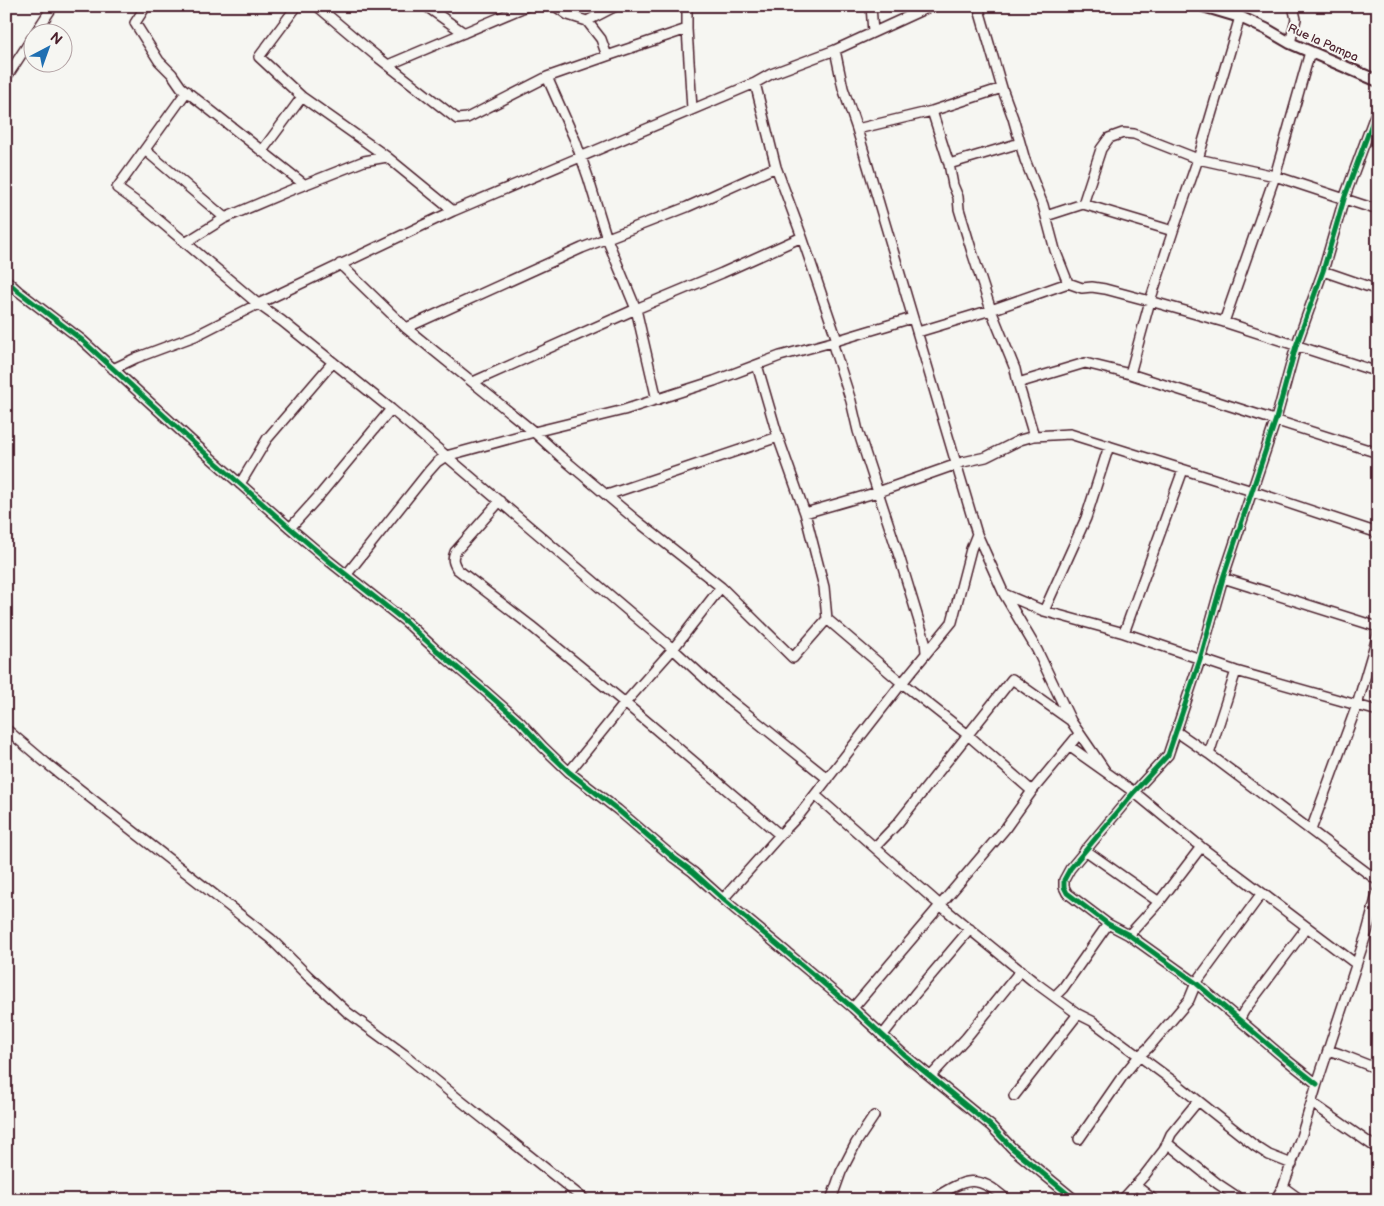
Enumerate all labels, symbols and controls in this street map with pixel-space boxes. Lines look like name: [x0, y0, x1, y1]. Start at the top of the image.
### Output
street label: Rue la Pampa: [1285, 21, 1361, 65]
north arrow: [22, 22, 72, 72]
text: N: [47, 29, 66, 48]

